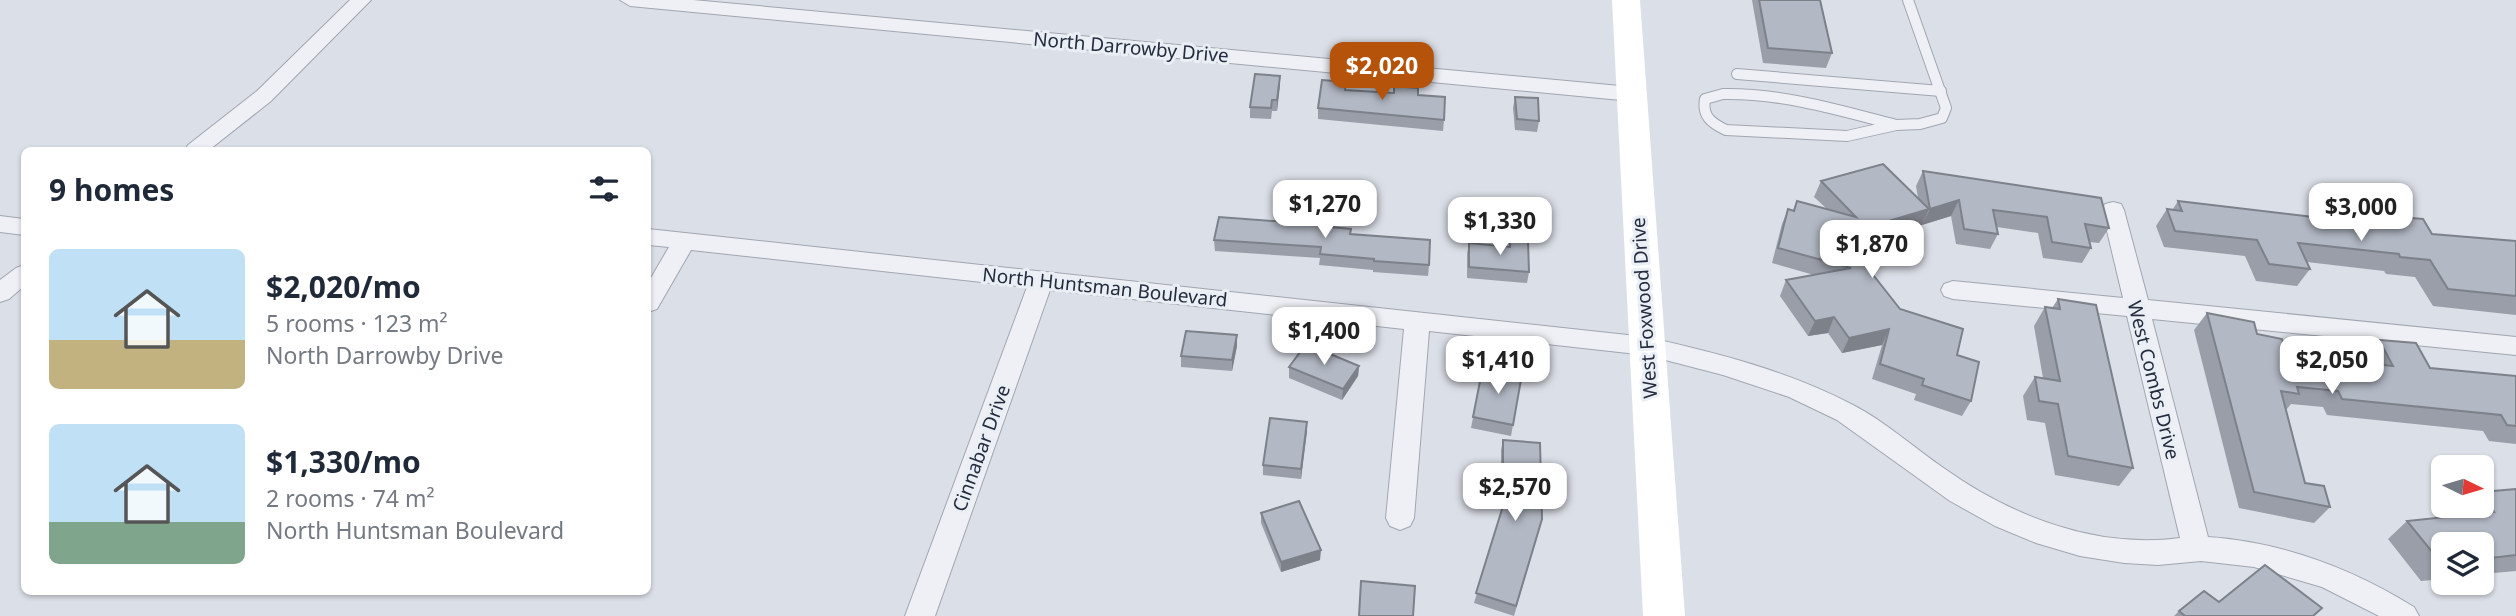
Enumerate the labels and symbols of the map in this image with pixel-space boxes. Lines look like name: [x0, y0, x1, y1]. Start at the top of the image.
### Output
street label: North Darrowby Drive: [1032, 26, 1230, 68]
pin: $2,020: [1325, 42, 1439, 102]
pin: $1,270: [1268, 180, 1382, 240]
pin: $3,000: [2304, 184, 2418, 243]
pin: $1,330: [1443, 198, 1557, 257]
street label: West Foxwood Drive: [1625, 217, 1663, 399]
pin: $1,870: [1815, 220, 1929, 280]
street label: North Huntsman Boulevard: [981, 261, 1229, 313]
street label: West Combs Drive: [2122, 298, 2186, 462]
pin: $1,400: [1267, 308, 1381, 367]
pin: $1,410: [1441, 336, 1555, 396]
pin: $2,050: [2275, 336, 2389, 396]
street label: Cinnabar Drive: [946, 381, 1016, 515]
north arrow: [2431, 455, 2494, 518]
pin: $2,570: [1458, 463, 1572, 523]

